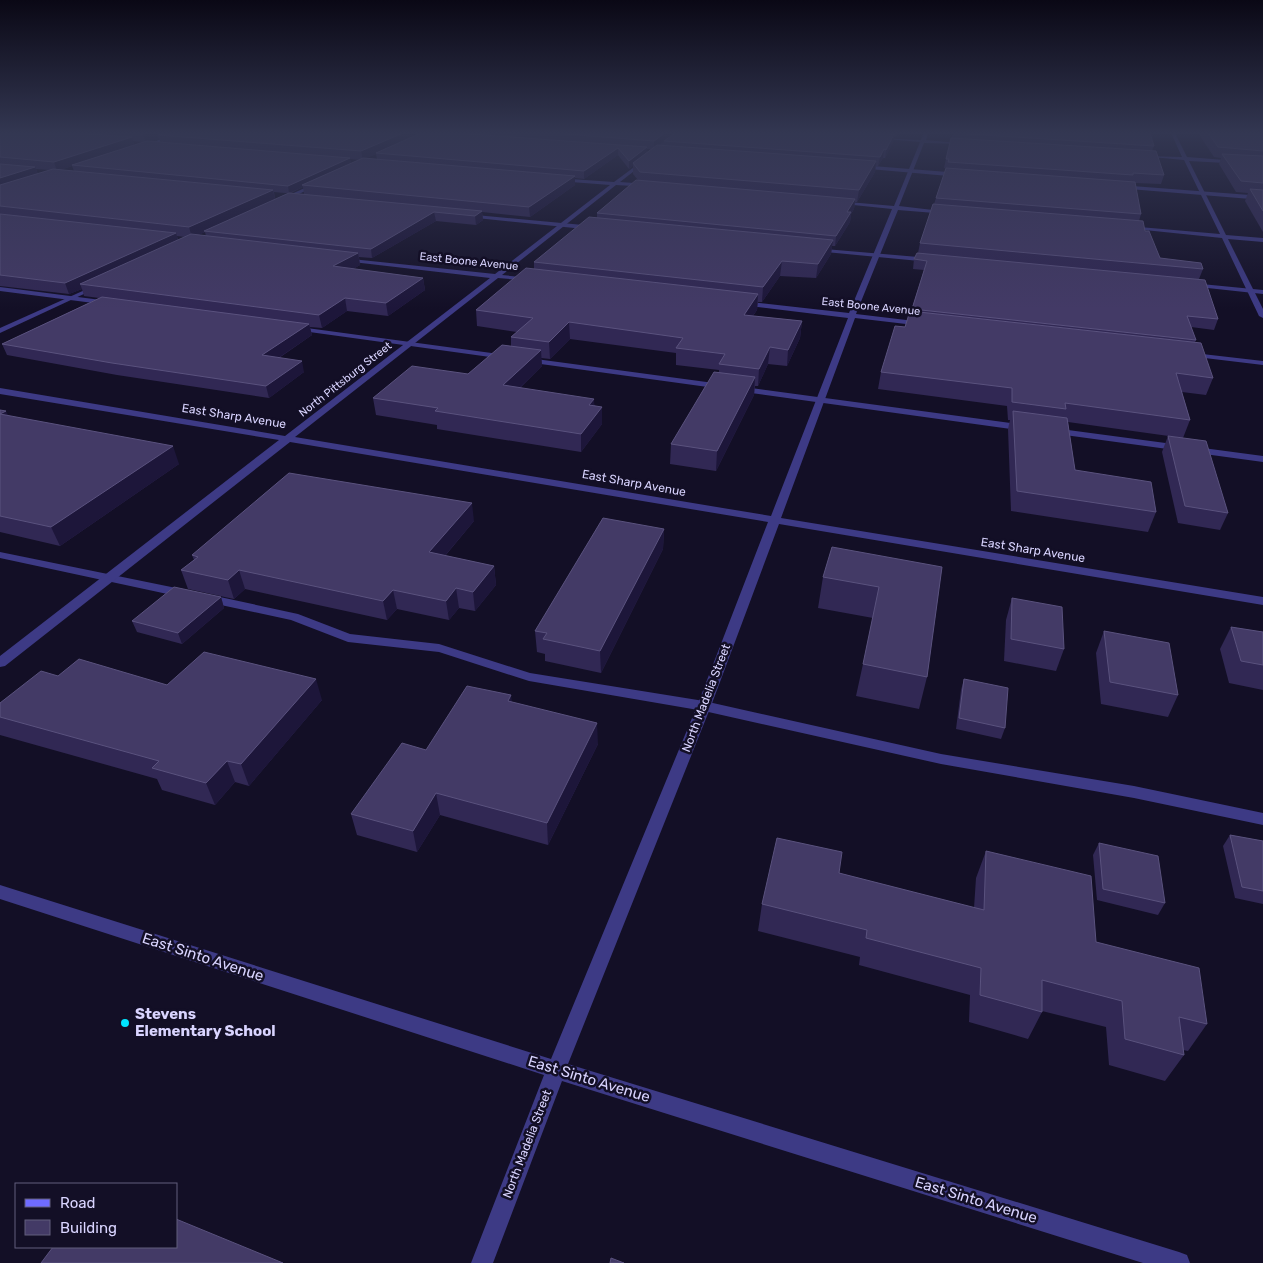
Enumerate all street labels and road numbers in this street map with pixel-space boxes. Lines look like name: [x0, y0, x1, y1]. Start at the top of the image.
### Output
street label: East Boone Avenue: [419, 250, 519, 273]
street label: East Boone Avenue: [821, 295, 921, 318]
street label: North Pittsburg Street: [296, 339, 395, 420]
street label: East Sharp Avenue: [181, 401, 287, 431]
street label: East Sharp Avenue: [581, 467, 687, 499]
street label: East Sharp Avenue: [980, 535, 1086, 565]
street label: North Madelia Street: [679, 642, 733, 754]
street label: East Sinto Avenue: [140, 929, 266, 985]
street label: East Sinto Avenue: [526, 1052, 652, 1106]
street label: North Madelia Street: [500, 1088, 554, 1200]
street label: East Sinto Avenue: [913, 1173, 1039, 1227]

